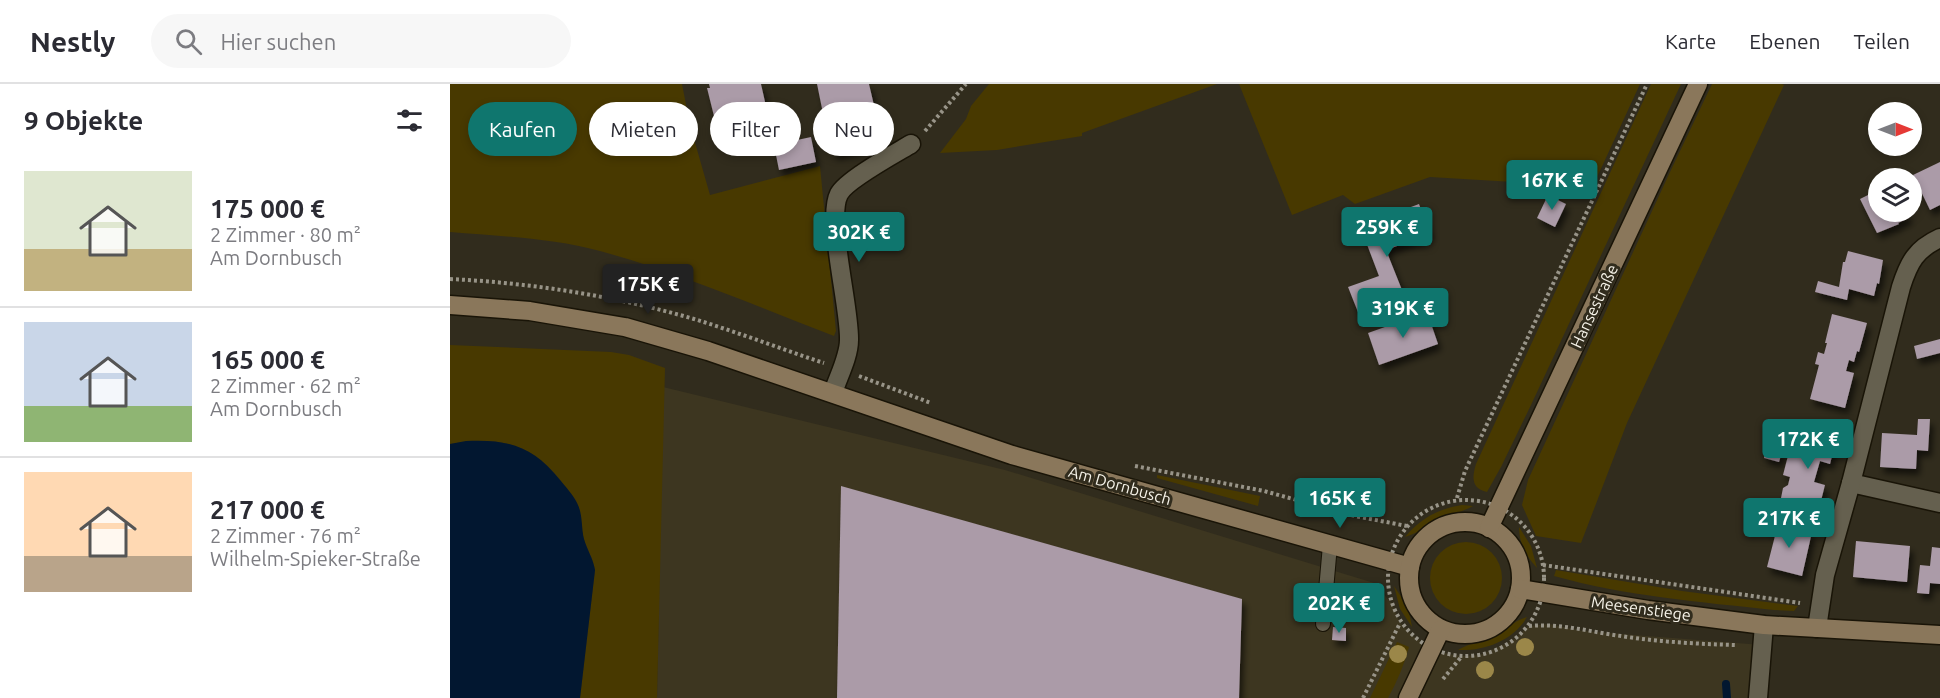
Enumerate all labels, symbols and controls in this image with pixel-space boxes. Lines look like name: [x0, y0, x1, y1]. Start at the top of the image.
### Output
search box: [151, 14, 571, 68]
icon: search: [172, 25, 205, 58]
text: Nestly: [30, 26, 115, 57]
text: Hier suchen: [220, 29, 336, 54]
text: Karte: [1665, 29, 1716, 53]
text: Ebenen: [1749, 29, 1821, 53]
text: Teilen: [1854, 29, 1910, 53]
chip: Kaufen: [468, 102, 577, 156]
chip: Mieten: [589, 102, 698, 156]
chip: Filter: [710, 102, 801, 156]
chip: Neu: [813, 102, 894, 156]
north arrow: [1868, 102, 1922, 156]
map controls: [1868, 102, 1922, 222]
icon: filters: [393, 104, 426, 137]
text: 9 Objekte: [24, 106, 143, 135]
pin: 167K €: [1503, 160, 1601, 211]
text: 167K €: [1520, 168, 1584, 191]
button: layers: [1868, 168, 1922, 222]
text: 175 000 €: [210, 194, 325, 223]
icon: home: [72, 195, 144, 267]
pin: 259K €: [1338, 207, 1436, 258]
pin: 302K €: [810, 212, 908, 263]
text: 259K €: [1355, 215, 1419, 238]
text: 302K €: [827, 220, 891, 243]
text: 2 Zimmer · 80 m²: [210, 223, 361, 246]
text: Am Dornbusch: [210, 246, 342, 269]
street label: Hansestraße: [1567, 261, 1621, 351]
pin: 175K €: [599, 264, 697, 315]
text: 175K €: [616, 272, 680, 295]
pin: 319K €: [1354, 288, 1452, 339]
text: 319K €: [1371, 296, 1435, 319]
text: 165 000 €: [210, 345, 325, 374]
icon: home: [72, 346, 144, 418]
text: 2 Zimmer · 62 m²: [210, 374, 361, 397]
text: Am Dornbusch: [210, 397, 342, 420]
pin: 172K €: [1759, 419, 1857, 470]
text: 172K €: [1776, 427, 1840, 450]
street label: Am Dornbusch: [1067, 462, 1173, 508]
pin: 165K €: [1291, 478, 1389, 529]
text: 165K €: [1308, 486, 1372, 509]
text: 217 000 €: [210, 495, 325, 524]
icon: home: [72, 496, 144, 568]
pin: 217K €: [1740, 498, 1838, 549]
text: 217K €: [1757, 506, 1821, 529]
text: 2 Zimmer · 76 m²: [210, 524, 361, 547]
text: Wilhelm-Spieker-Straße: [210, 547, 421, 570]
pin: 202K €: [1290, 583, 1388, 634]
text: 202K €: [1307, 591, 1371, 614]
street label: Meesenstiege: [1590, 592, 1692, 624]

